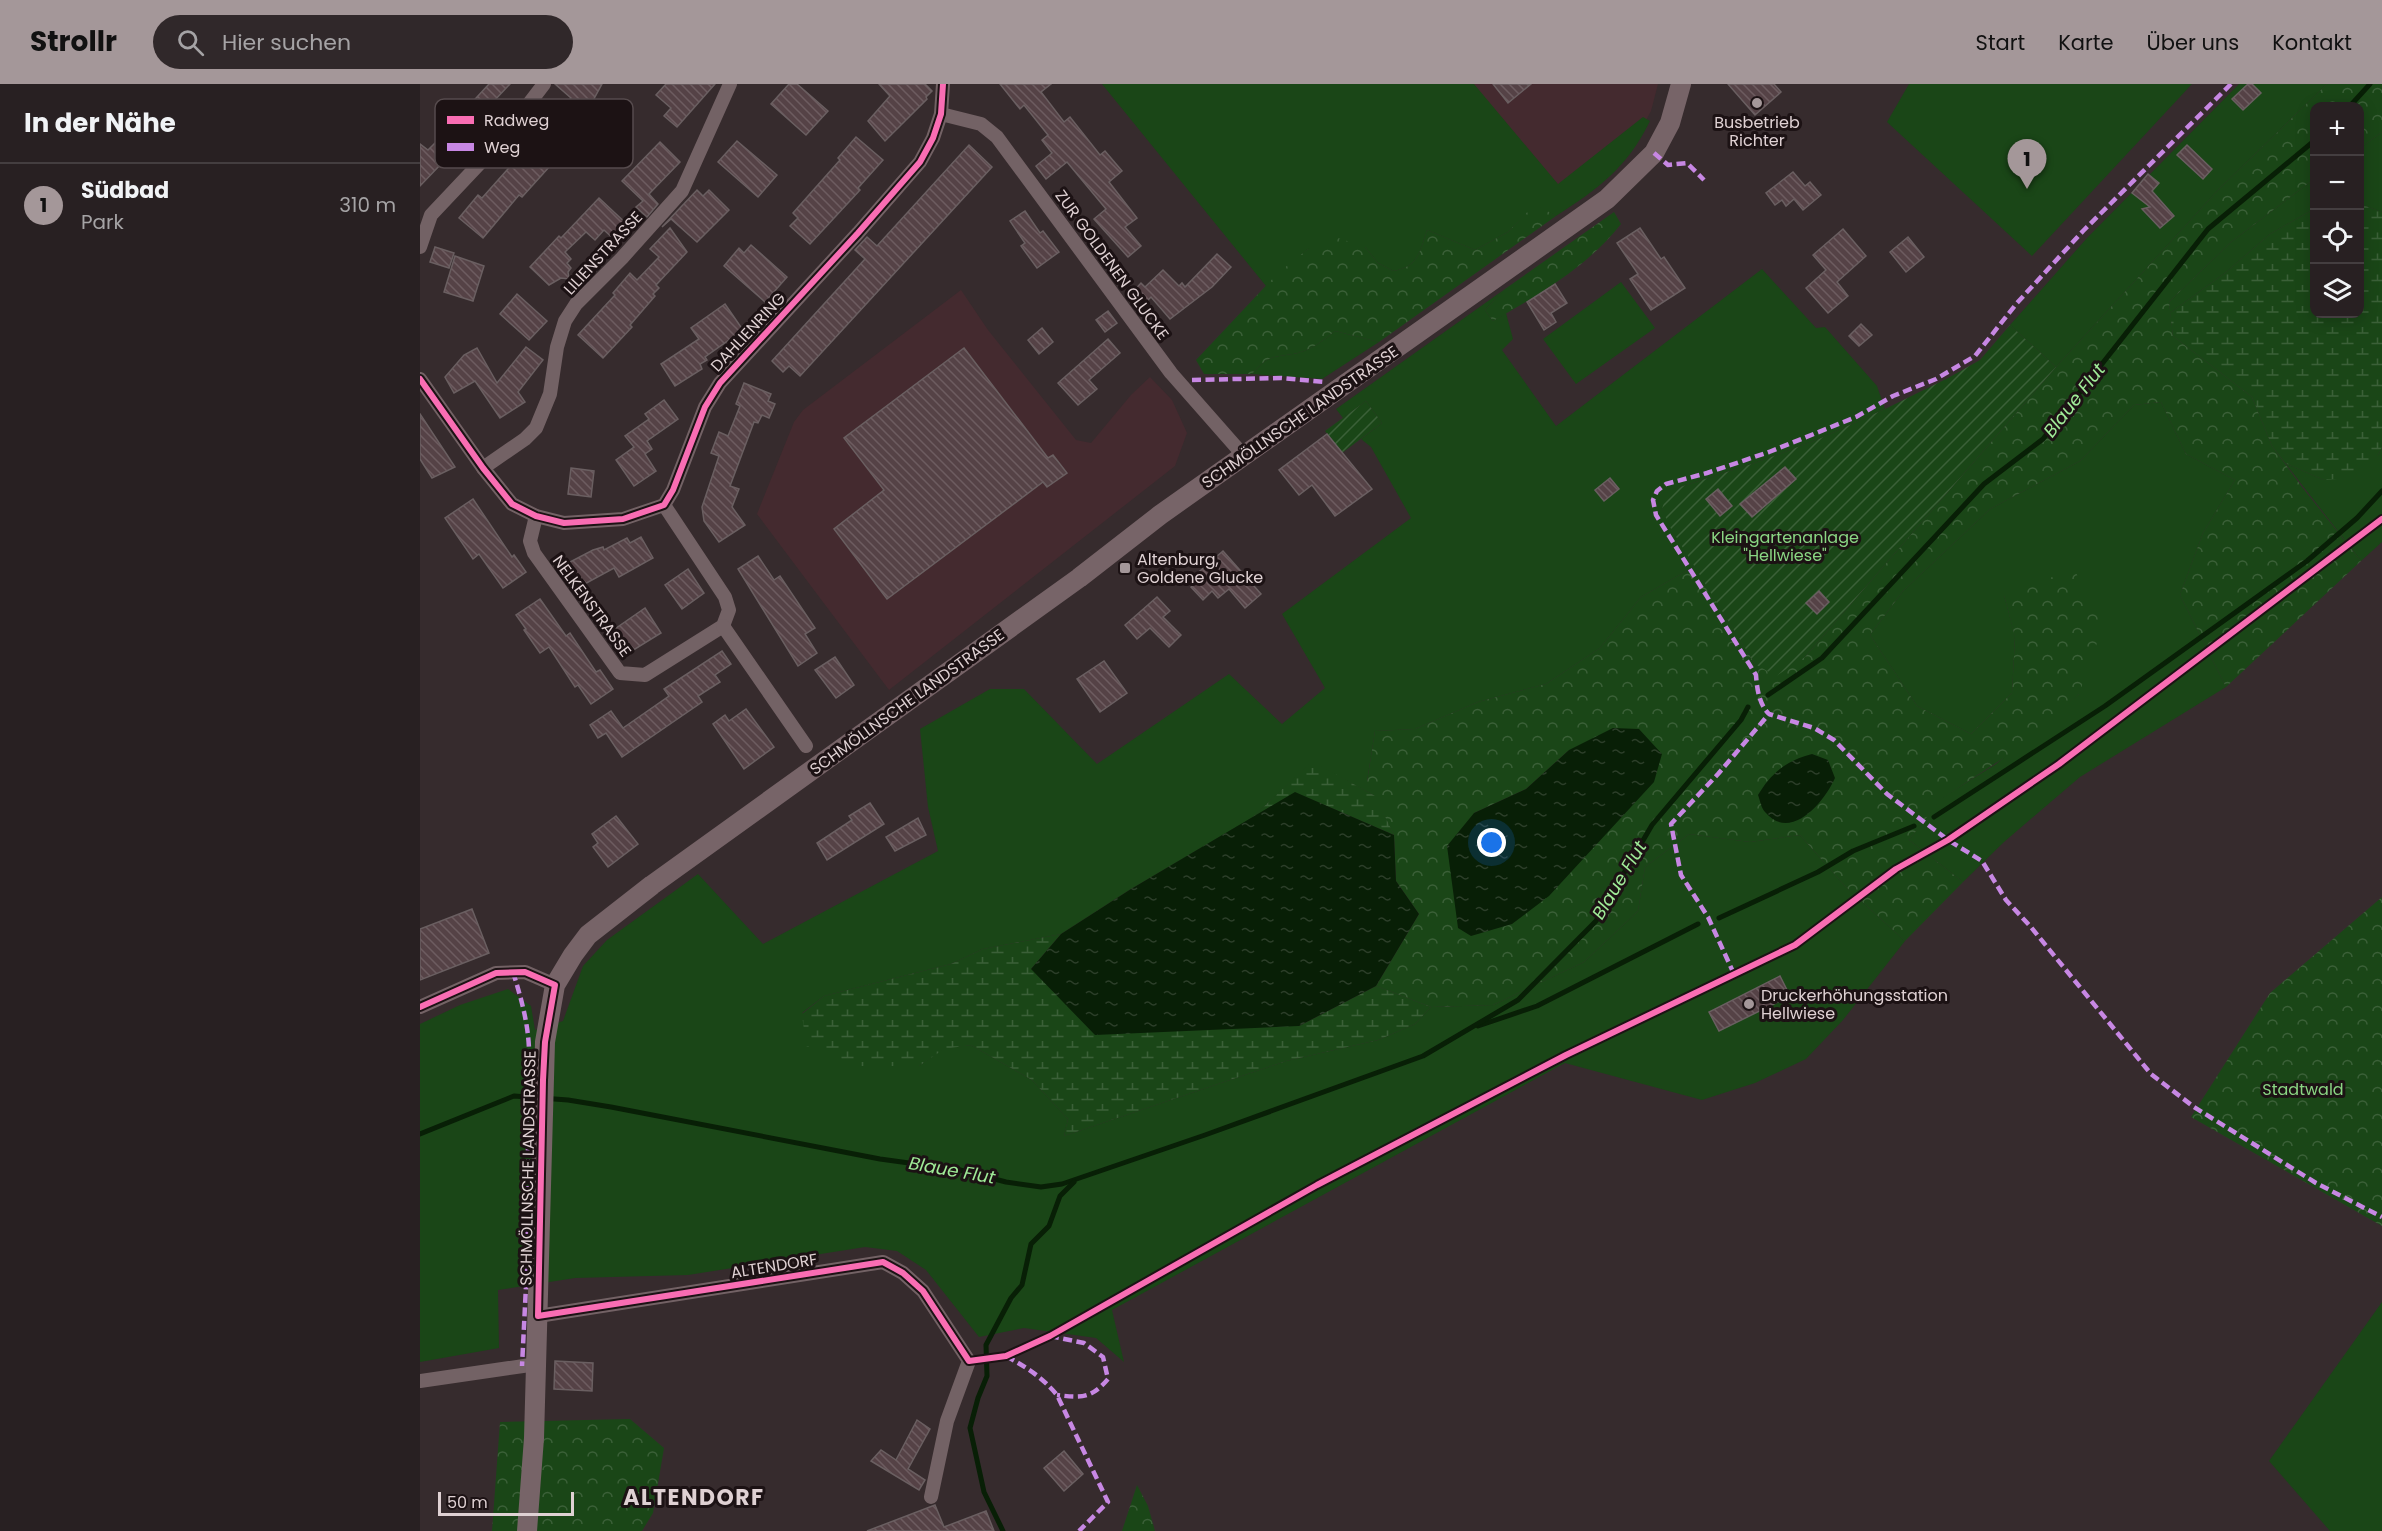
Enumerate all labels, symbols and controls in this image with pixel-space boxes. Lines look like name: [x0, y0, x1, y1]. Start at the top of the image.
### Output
search box: [153, 15, 573, 69]
text: Strollr: [30, 22, 117, 61]
icon: search: [174, 26, 207, 59]
text: Hier suchen: [222, 27, 351, 58]
text: Start: [1976, 28, 2025, 57]
text: Karte: [2058, 28, 2114, 57]
text: Über uns: [2147, 28, 2239, 57]
text: Kontakt: [2272, 28, 2352, 57]
marker: Busbetrieb Richter: [1750, 96, 1764, 110]
legend: [435, 99, 633, 168]
map controls: [2310, 102, 2364, 318]
button: +: [2310, 102, 2364, 156]
text: In der Nähe: [24, 105, 176, 141]
text: Radweg: [484, 109, 549, 132]
place label: Busbetrieb Richter: [1714, 111, 1800, 152]
text: Weg: [484, 136, 520, 159]
pin: 1: [2008, 140, 2046, 189]
button: −: [2310, 156, 2364, 210]
text: Südbad: [81, 175, 169, 206]
street label: ZUR GOLDENEN GLUCKE: [1050, 185, 1174, 345]
text: 1: [40, 191, 47, 219]
text: 310 m: [339, 191, 396, 219]
street label: LILIENSTRASSE: [558, 206, 648, 300]
text: Park: [81, 208, 124, 236]
button: locate: [2310, 210, 2364, 264]
button: layers: [2310, 264, 2364, 318]
street label: DAHLIENRING: [705, 287, 791, 377]
street label: SCHMÖLLNSCHE LANDSTRASSE: [1197, 340, 1403, 494]
water label: Blaue Flut: [2037, 358, 2111, 442]
park label: Kleingartenanlage "Hellwiese": [1711, 526, 1859, 567]
place label: Altenburg, Goldene Glucke: [1137, 548, 1263, 589]
street label: NELKENSTRASSE: [547, 550, 637, 662]
marker: Altenburg, Goldene Glucke: [1118, 561, 1132, 575]
street label: SCHMÖLLNSCHE LANDSTRASSE: [805, 624, 1009, 780]
your location: [1477, 828, 1506, 857]
water label: Blaue Flut: [1586, 836, 1652, 924]
place label: Druckerhöhungsstation Hellwiese: [1761, 984, 1948, 1025]
marker: Druckerhöhungsstation Hellwiese: [1742, 997, 1756, 1011]
street label: SCHMÖLLNSCHE LANDSTRASSE: [514, 1050, 542, 1286]
park label: Stadtwald: [2262, 1078, 2344, 1101]
water label: Blaue Flut: [907, 1150, 998, 1190]
street label: ALTENDORF: [729, 1248, 819, 1284]
district label: ALTENDORF: [623, 1482, 765, 1513]
scale bar: [438, 1489, 574, 1516]
text: 50 m: [447, 1491, 488, 1514]

